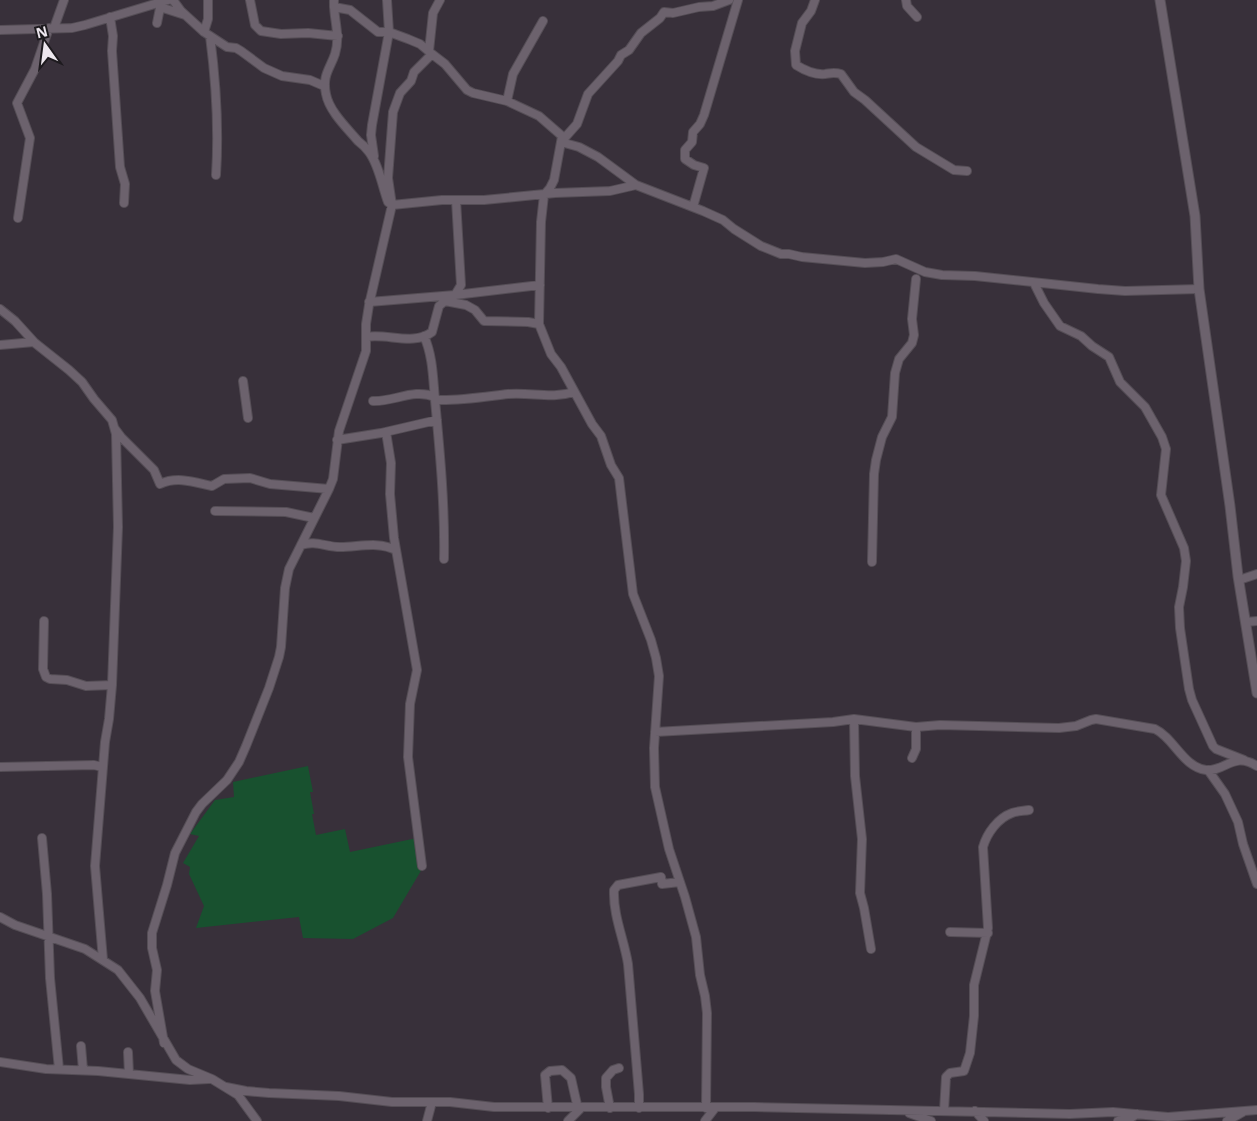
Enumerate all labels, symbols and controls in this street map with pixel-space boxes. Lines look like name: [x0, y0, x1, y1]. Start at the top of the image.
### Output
north arrow: [20, 20, 70, 70]
text: N: [34, 21, 50, 42]

